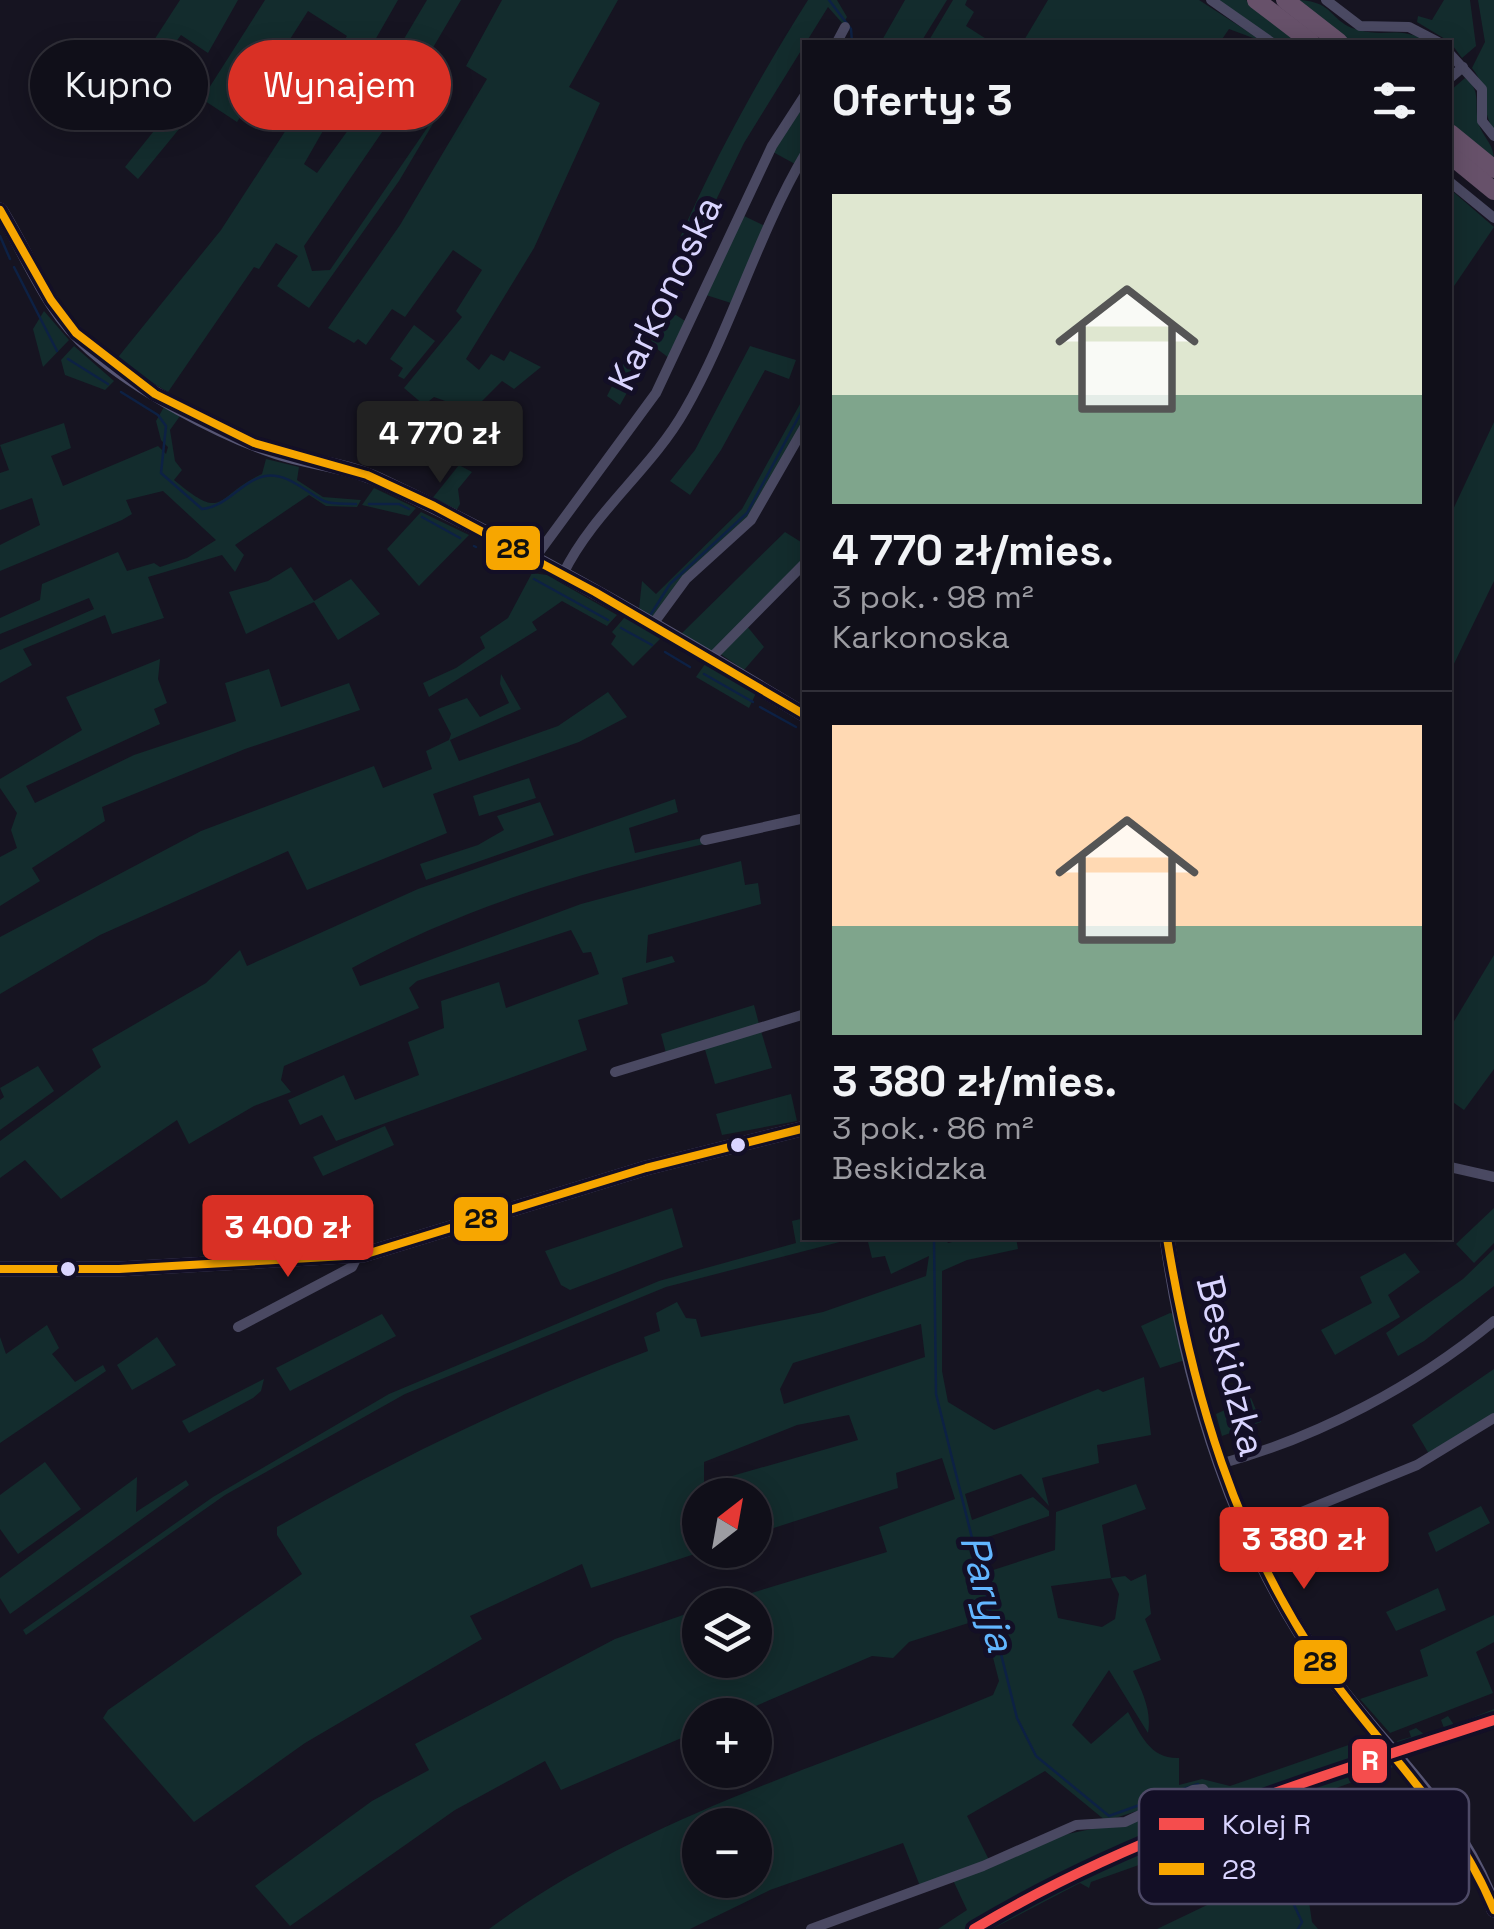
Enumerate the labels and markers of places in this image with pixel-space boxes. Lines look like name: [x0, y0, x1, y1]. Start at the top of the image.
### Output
pin: 4 770 zł: [337, 401, 543, 486]
unlabelled marker: [728, 1135, 748, 1155]
pin: 3 400 zł: [185, 1195, 391, 1280]
unlabelled marker: [58, 1259, 78, 1279]
pin: 3 380 zł: [1201, 1507, 1407, 1592]

